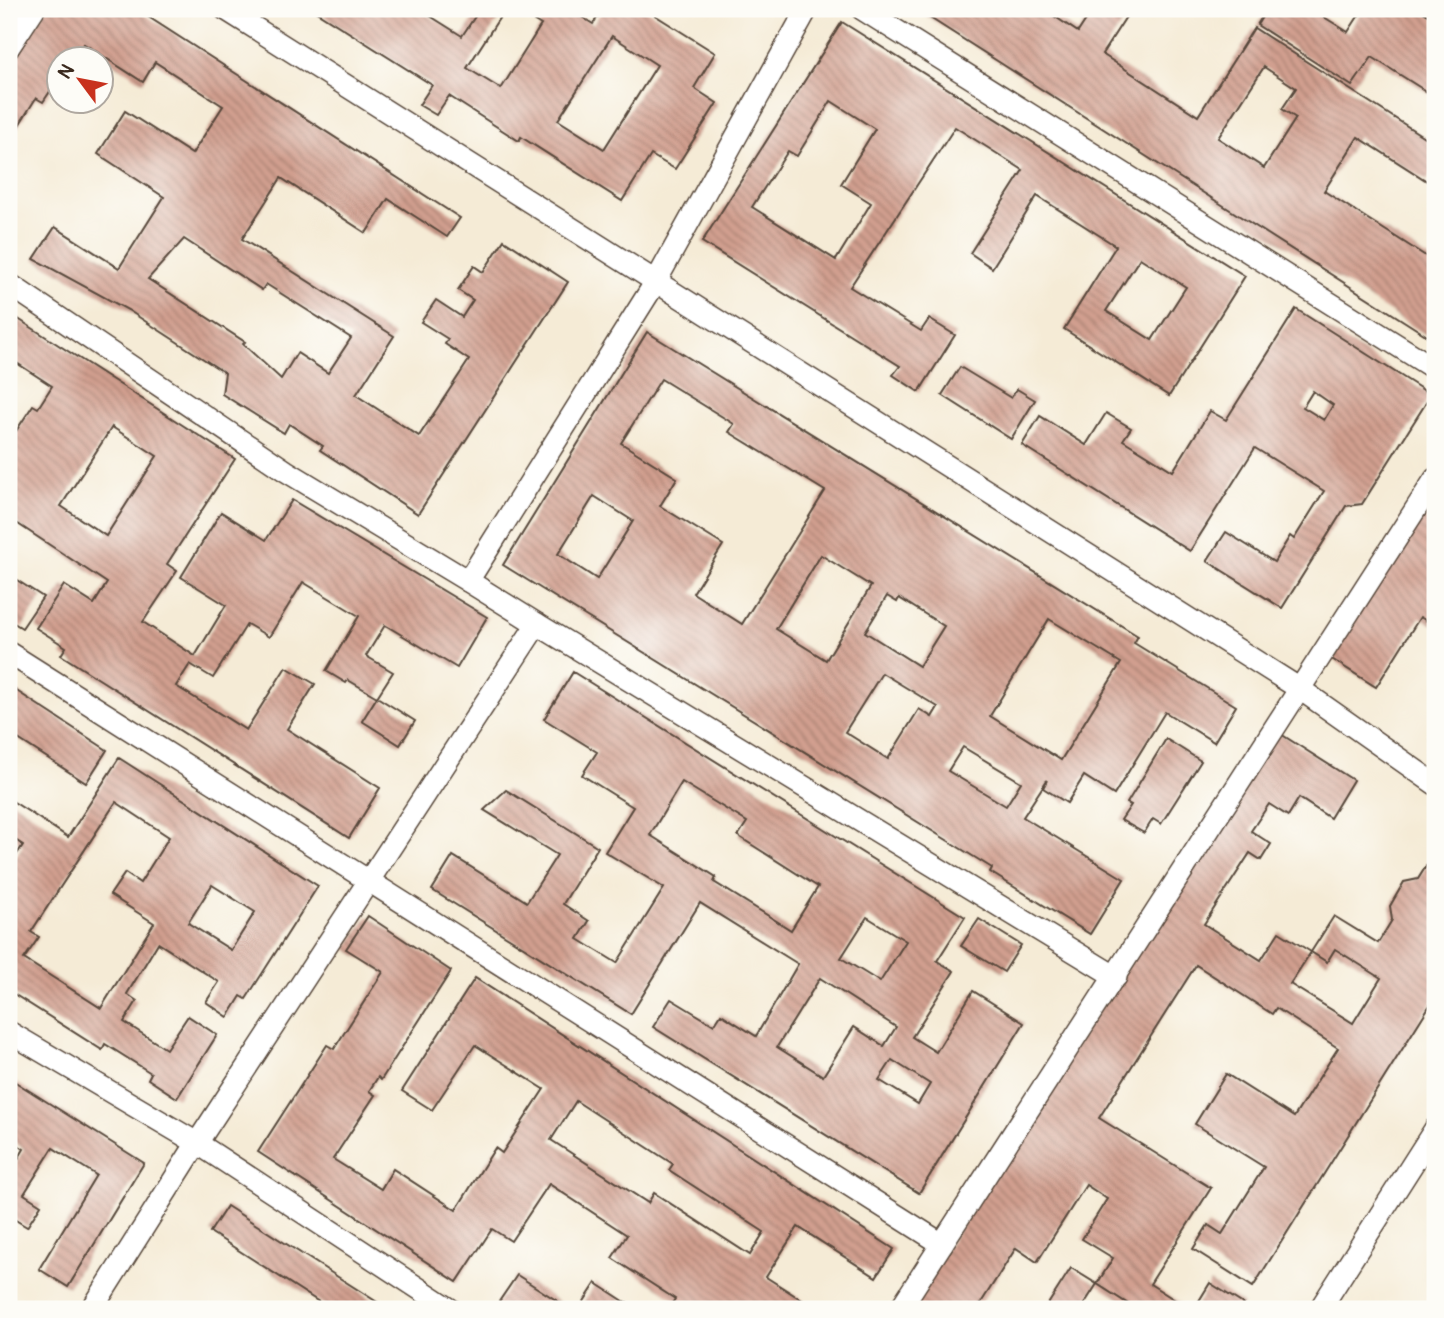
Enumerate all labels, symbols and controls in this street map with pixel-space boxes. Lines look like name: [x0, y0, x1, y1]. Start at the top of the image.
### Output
north arrow: [46, 46, 116, 116]
text: N: [53, 60, 80, 83]

